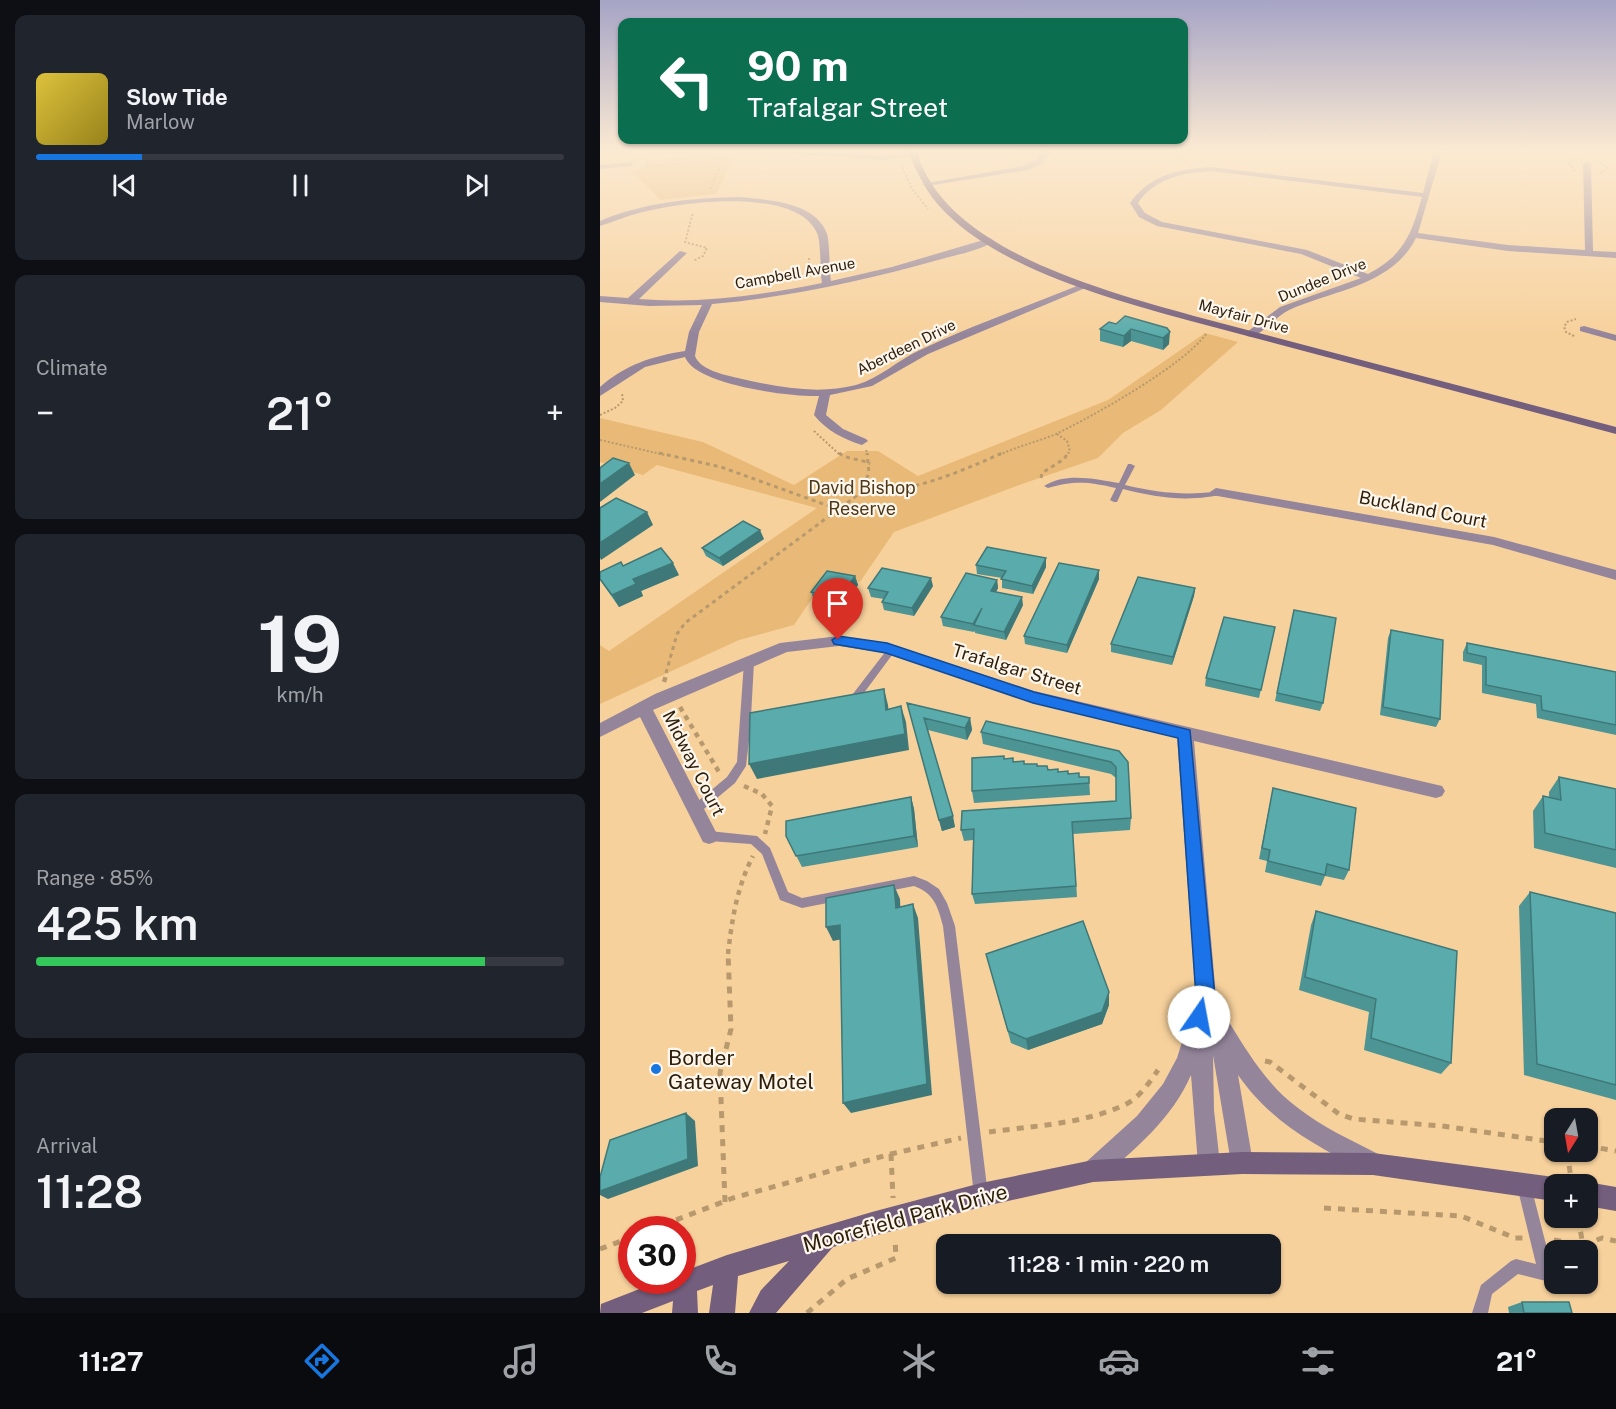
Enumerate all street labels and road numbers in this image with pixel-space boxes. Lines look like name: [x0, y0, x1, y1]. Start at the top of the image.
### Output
street label: Campbell Avenue: [733, 254, 857, 292]
street label: Dundee Drive: [1276, 255, 1368, 305]
street label: Mayfair Drive: [1197, 296, 1291, 336]
street label: Aberdeen Drive: [854, 316, 958, 378]
street label: Buckland Court: [1357, 486, 1489, 532]
street label: Trafalgar Street: [950, 639, 1084, 699]
street label: Midway Court: [658, 707, 730, 819]
street label: Moorefield Park Drive: [800, 1179, 1010, 1257]

